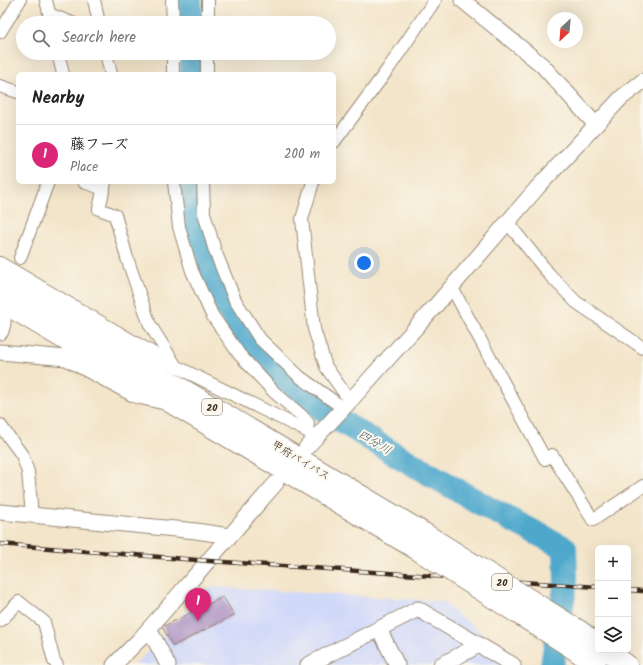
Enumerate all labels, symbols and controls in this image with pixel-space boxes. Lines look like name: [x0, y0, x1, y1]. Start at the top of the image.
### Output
north arrow: [547, 12, 583, 48]
search box: [16, 16, 336, 60]
text: Search here: [62, 26, 136, 50]
icon: search: [30, 27, 52, 49]
text: Nearby: [32, 85, 84, 112]
text: 藤フーズ: [70, 133, 129, 157]
text: 1: [43, 144, 47, 165]
text: 200 m: [284, 144, 320, 165]
text: Place: [70, 157, 98, 178]
your location: [354, 253, 374, 273]
road number: 20: [202, 399, 222, 415]
water label: 四分川: [354, 425, 395, 460]
street label: 甲府バイパス: [268, 436, 333, 486]
map controls: [595, 545, 631, 653]
button: +: [595, 545, 631, 581]
road number: 20: [492, 574, 512, 590]
button: −: [595, 581, 631, 617]
pin: 1: [185, 588, 211, 621]
button: layers: [595, 617, 631, 653]

